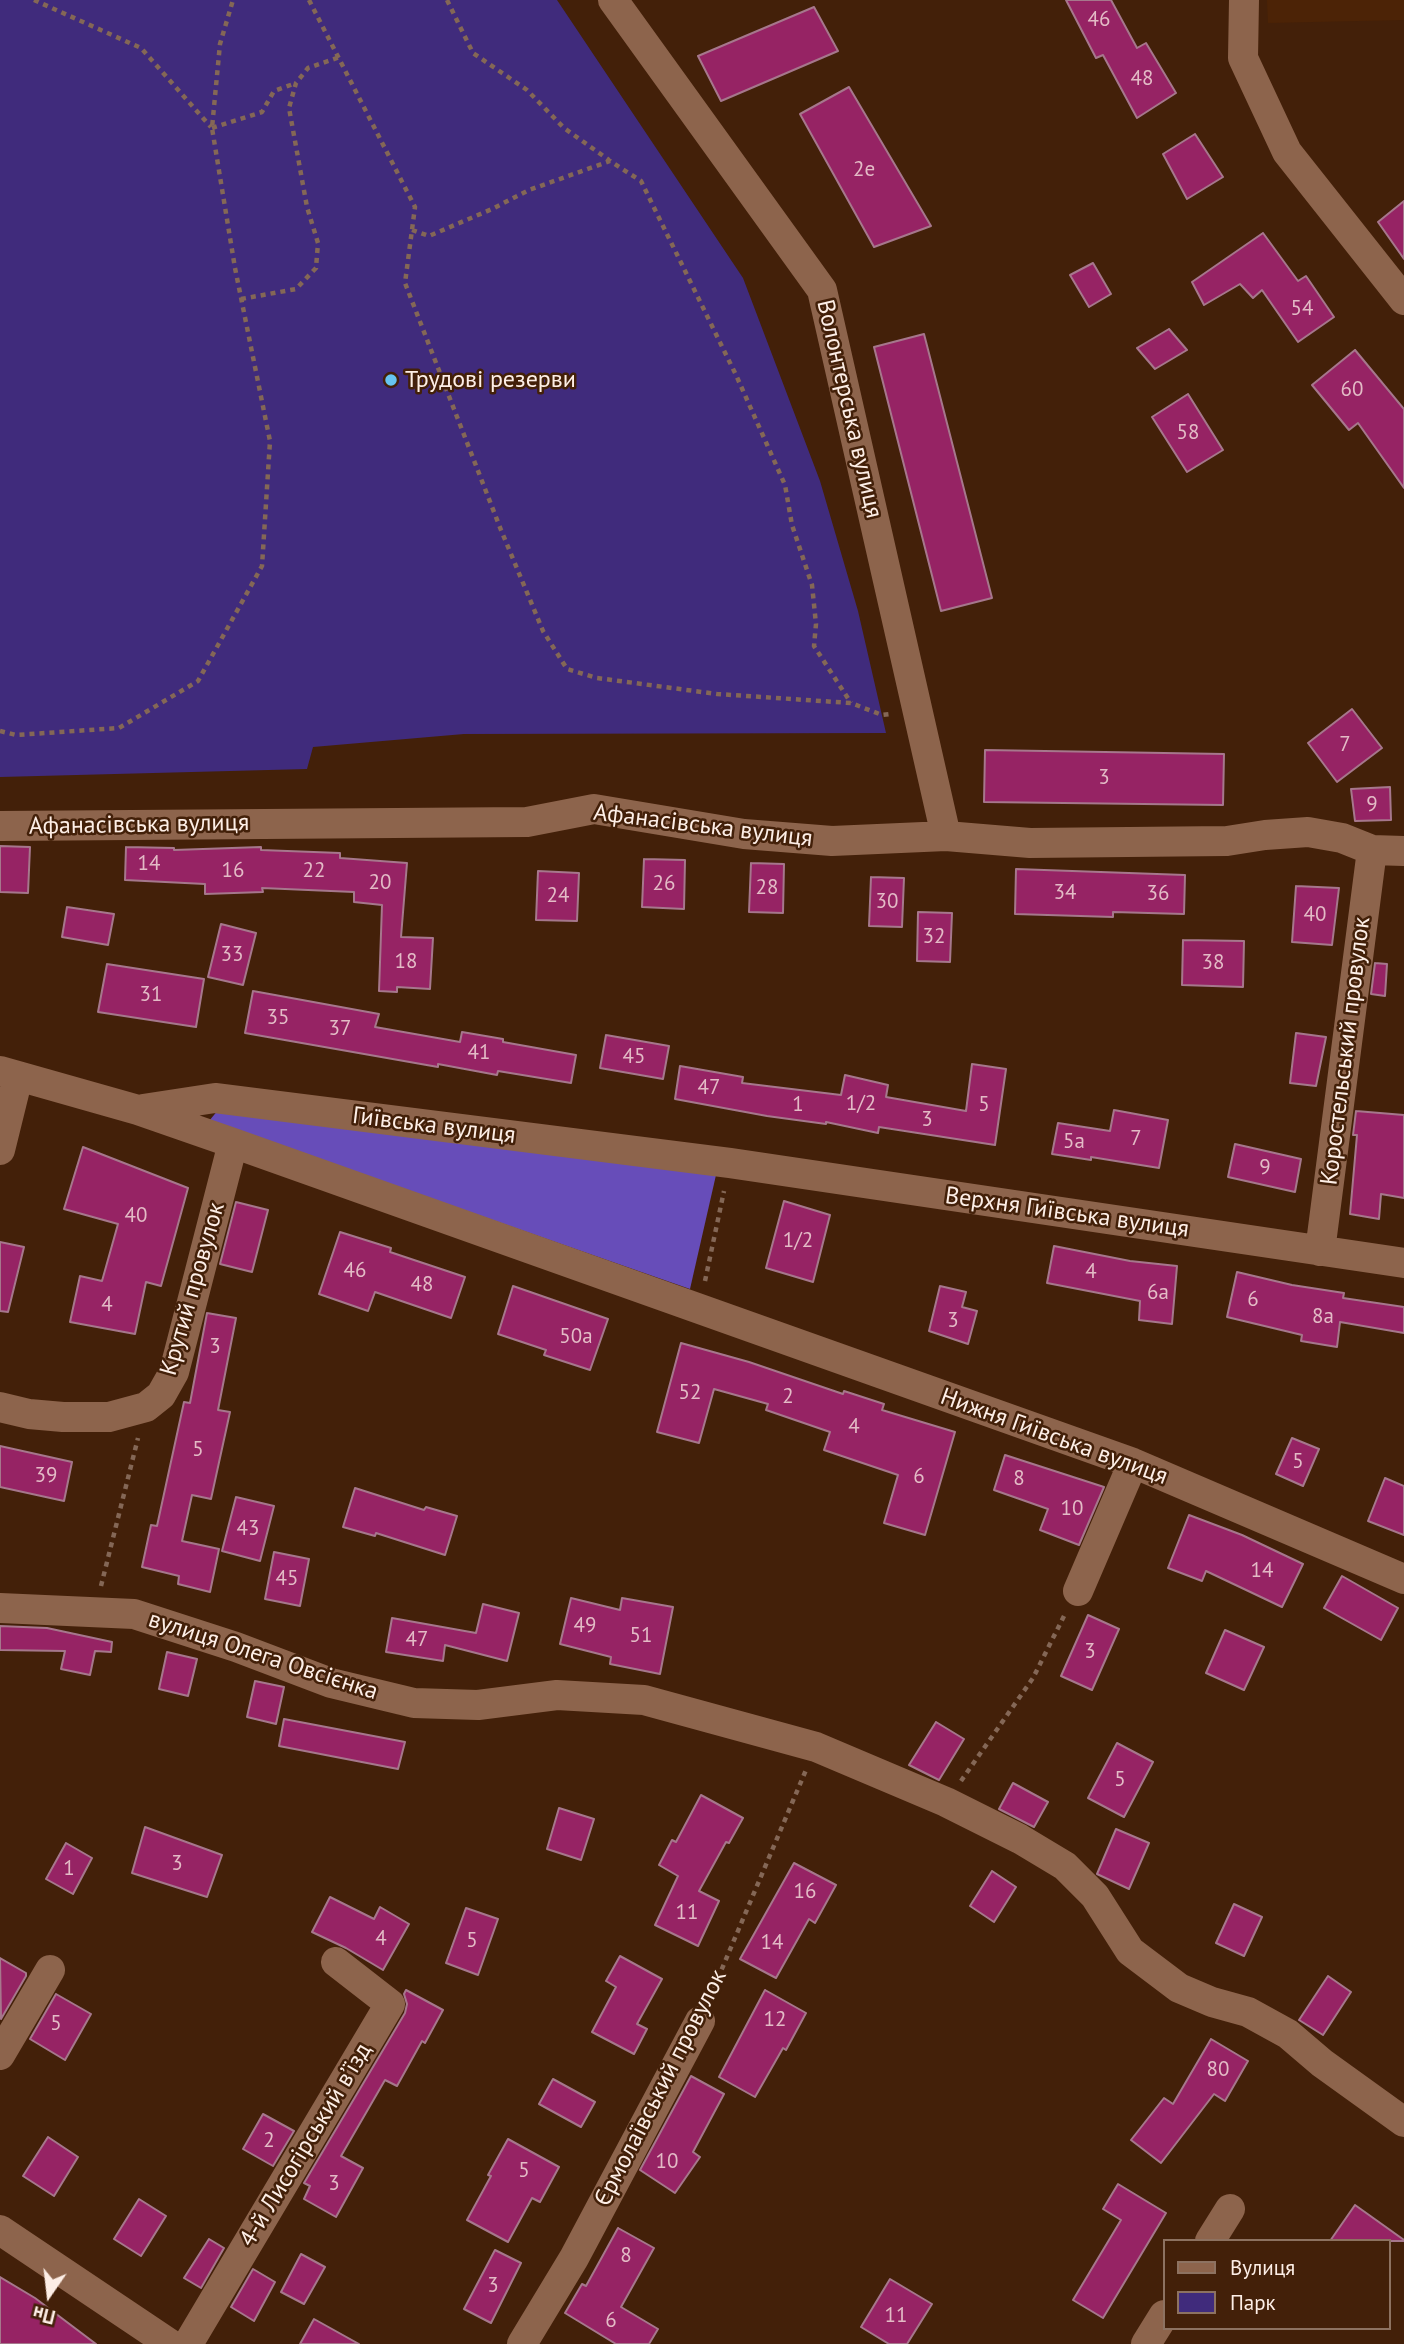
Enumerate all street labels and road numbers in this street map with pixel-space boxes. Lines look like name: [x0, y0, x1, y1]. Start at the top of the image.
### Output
street label: Волонтерська вулиця: [810, 297, 888, 521]
street label: Афанасівська вулиця: [592, 798, 814, 854]
street label: Афанасівська вулиця: [29, 809, 249, 841]
street label: Коростельський провулок: [1315, 915, 1377, 1187]
street label: Гиївська вулиця: [351, 1102, 517, 1150]
street label: Верхня Гиївська вулиця: [943, 1182, 1191, 1244]
street label: Крутий провулок: [155, 1199, 231, 1379]
street label: Нижня Гиївська вулиця: [936, 1382, 1172, 1492]
street label: вулиця Олега Овсієнка: [145, 1605, 381, 1707]
street label: Єрмолаївський провулок: [589, 1965, 733, 2211]
street label: 4-й Лисогірський в’їзд: [234, 2038, 378, 2252]

